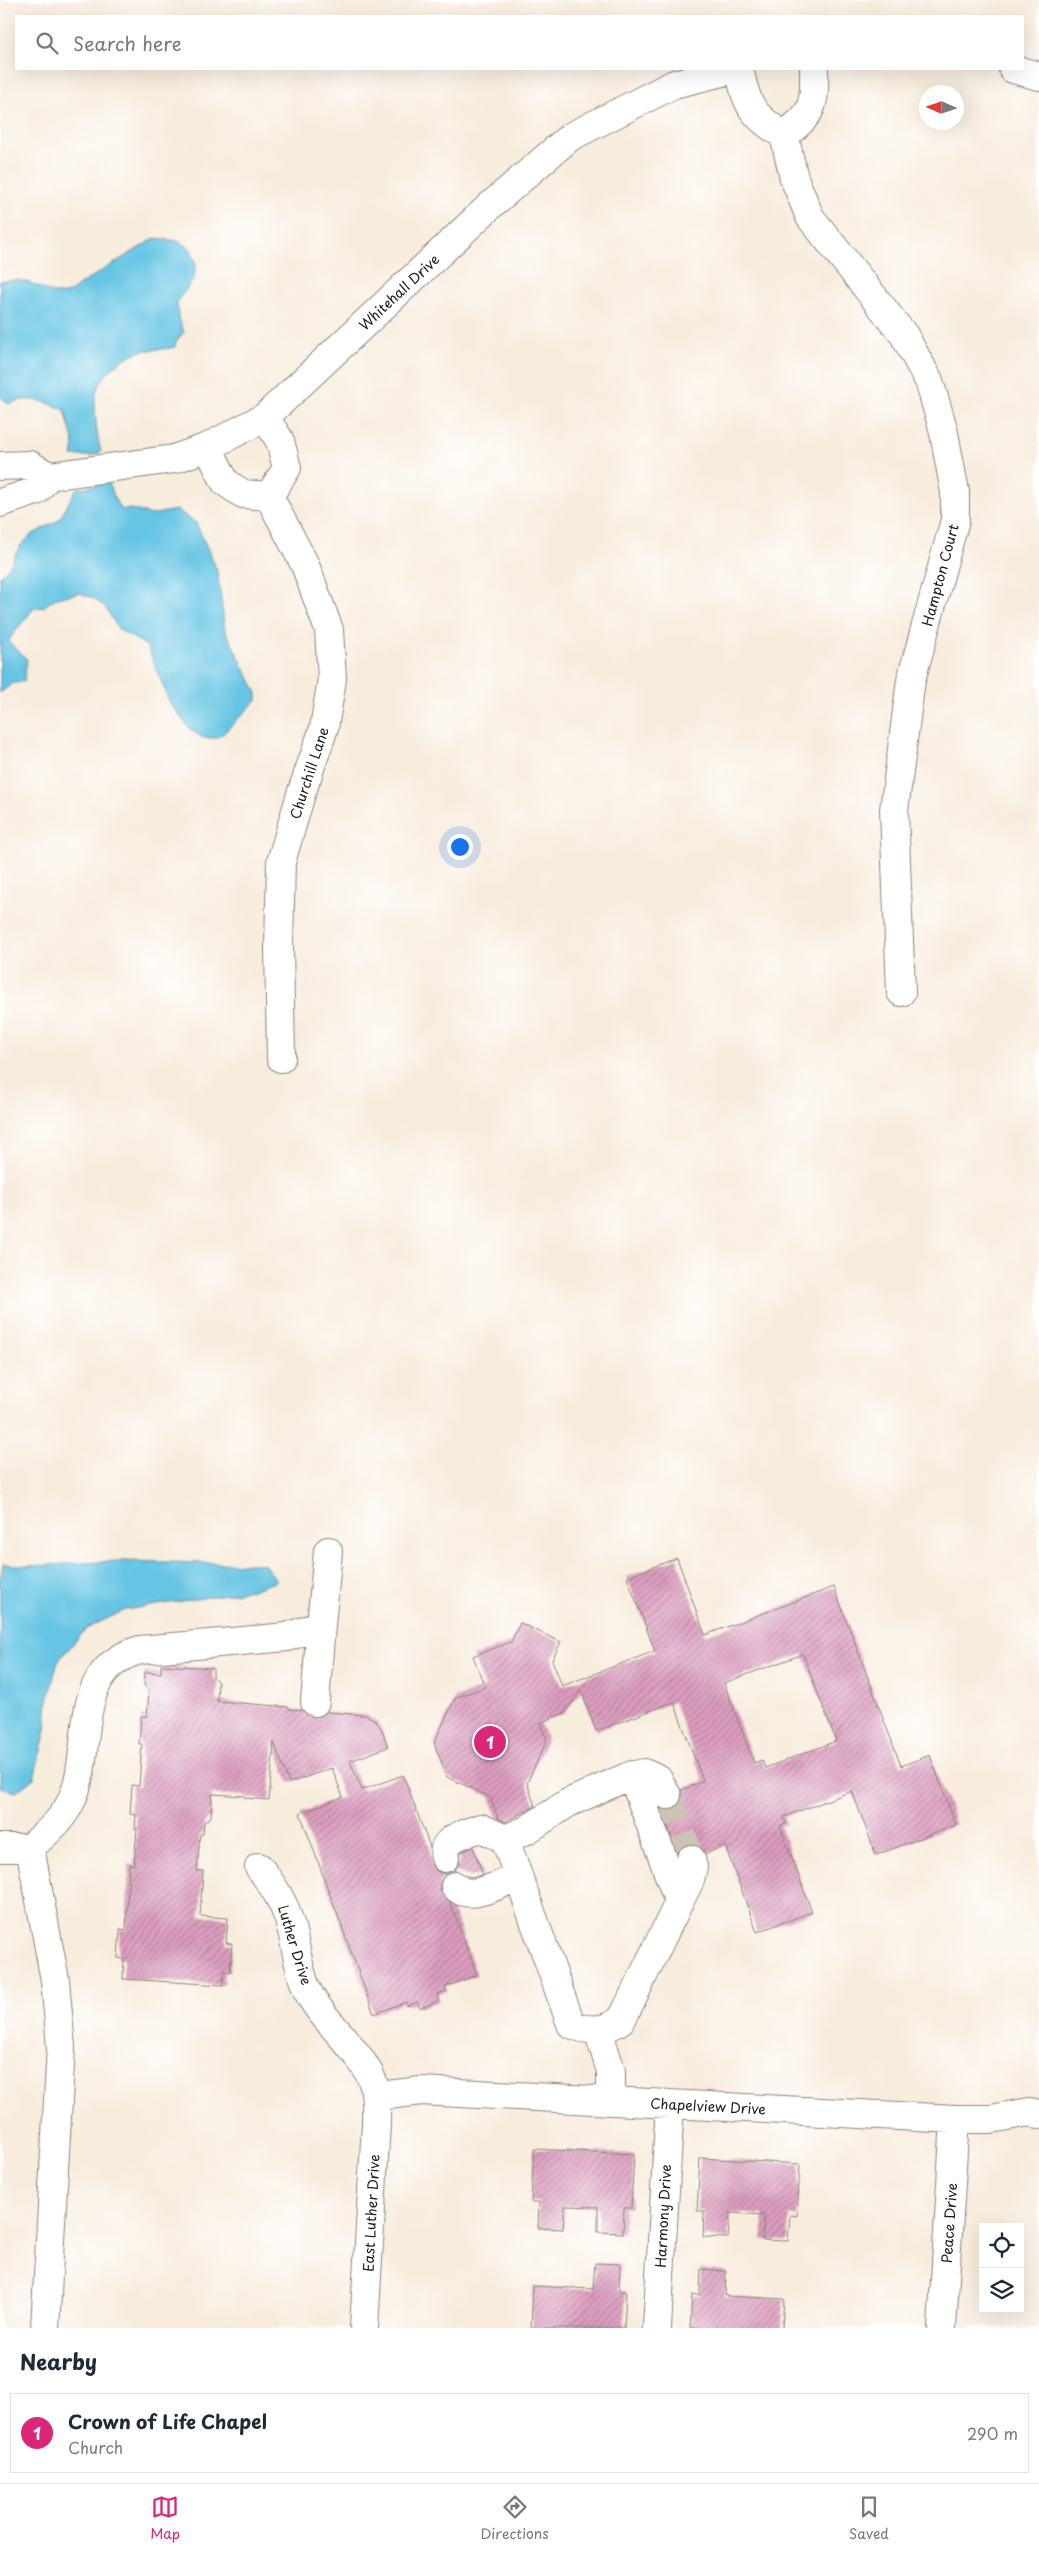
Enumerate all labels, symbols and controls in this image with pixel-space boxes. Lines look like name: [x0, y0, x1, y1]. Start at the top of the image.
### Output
search box: [15, 15, 1024, 70]
icon: search: [33, 29, 61, 57]
text: Search here: [73, 29, 182, 57]
north arrow: [919, 85, 964, 130]
street label: Whitehall Drive: [354, 249, 444, 335]
street label: Hampton Court: [916, 521, 964, 628]
street label: Churchill Lane: [284, 724, 334, 822]
your location: [447, 834, 473, 860]
pin: 1: [474, 1723, 506, 1761]
street label: Luther Drive: [273, 1902, 317, 1988]
street label: Chapelview Drive: [650, 2092, 766, 2120]
street label: East Luther Drive: [357, 2154, 385, 2272]
street label: Harmony Drive: [650, 2164, 676, 2268]
street label: Peace Drive: [936, 2182, 962, 2264]
map controls: [979, 2223, 1024, 2313]
button: locate: [979, 2223, 1024, 2268]
button: layers: [979, 2268, 1024, 2313]
text: Nearby: [20, 2345, 97, 2377]
text: Crown of Life Chapel: [68, 2407, 267, 2435]
text: 1: [33, 2421, 41, 2445]
text: 290 m: [967, 2421, 1018, 2445]
text: Church: [68, 2435, 123, 2459]
tab: Map: [150, 2493, 180, 2544]
tab: Directions: [481, 2493, 549, 2544]
tab: Saved: [849, 2493, 889, 2544]

